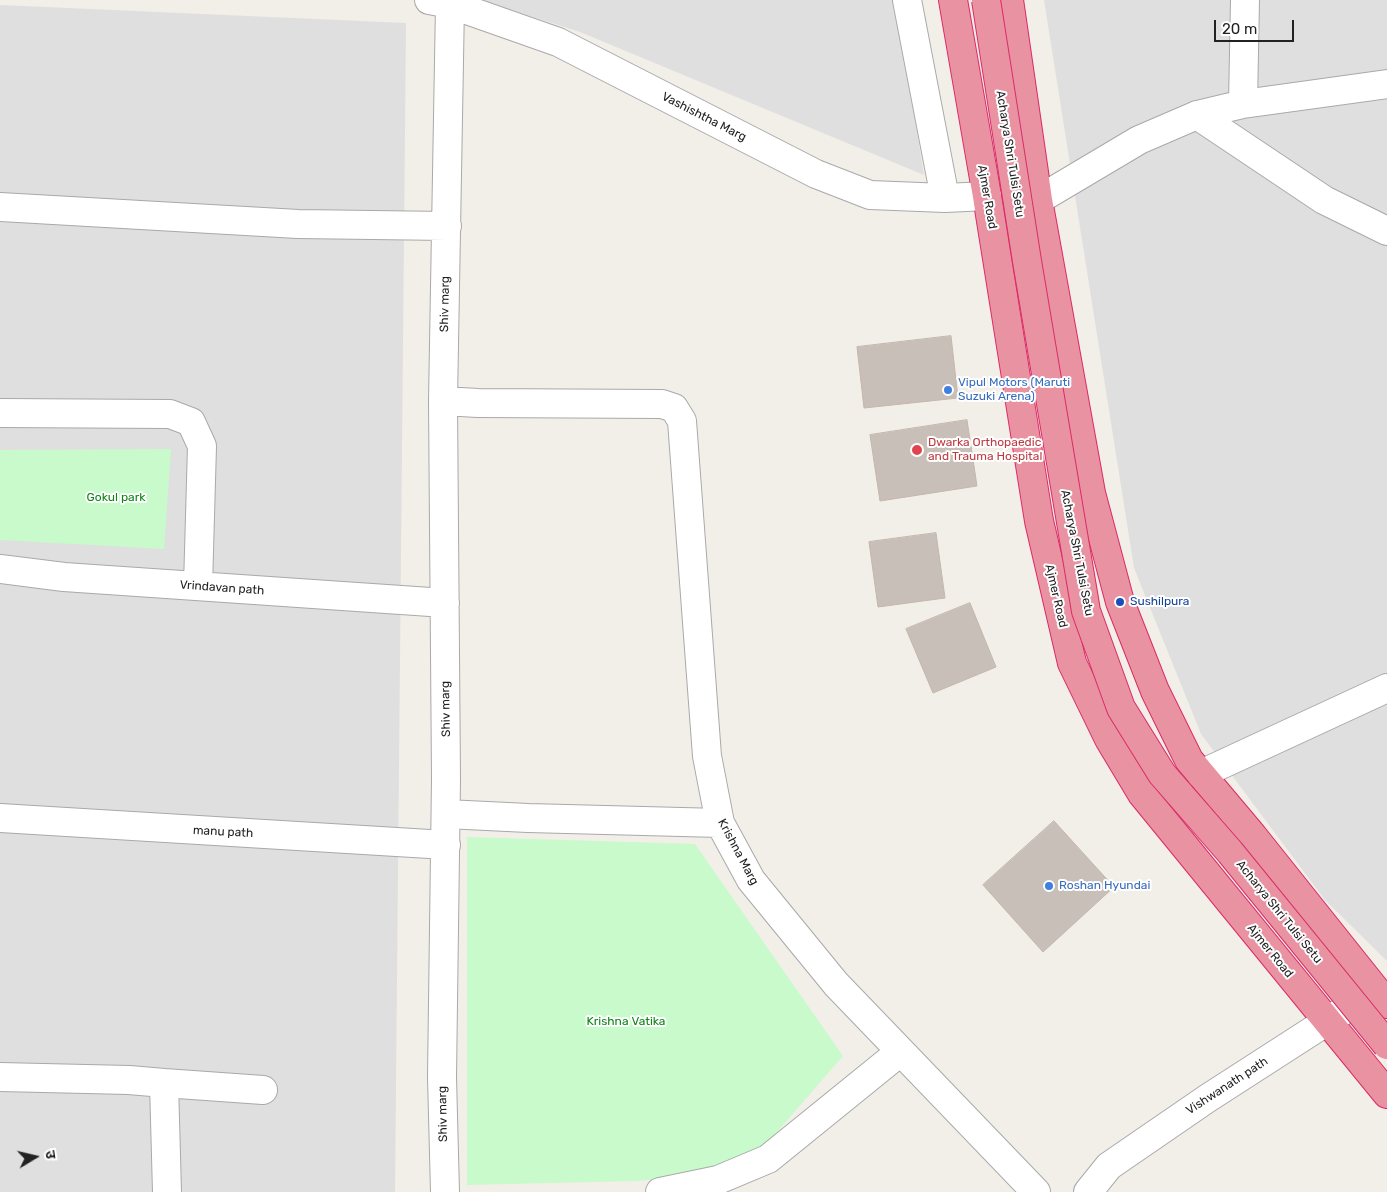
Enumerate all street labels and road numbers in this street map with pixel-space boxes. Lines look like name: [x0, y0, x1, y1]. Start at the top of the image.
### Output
street label: Acharya Shri Tulsi Setu: [993, 89, 1027, 219]
street label: Vashishtha Marg: [659, 90, 749, 144]
street label: Ajmer Road: [974, 164, 1000, 230]
street label: Shiv marg: [437, 276, 453, 332]
street label: Acharya Shri Tulsi Setu: [1058, 489, 1096, 617]
street label: Ajmer Road: [1042, 563, 1070, 629]
street label: Vrindavan path: [179, 578, 265, 598]
street label: Shiv marg: [438, 681, 454, 737]
street label: Krishna Marg: [715, 817, 761, 887]
street label: manu path: [192, 823, 254, 841]
street label: Acharya Shri Tulsi Setu: [1233, 858, 1325, 966]
street label: Ajmer Road: [1244, 921, 1296, 981]
street label: Vishwanath path: [1183, 1054, 1271, 1118]
street label: Shiv marg: [435, 1086, 451, 1142]

